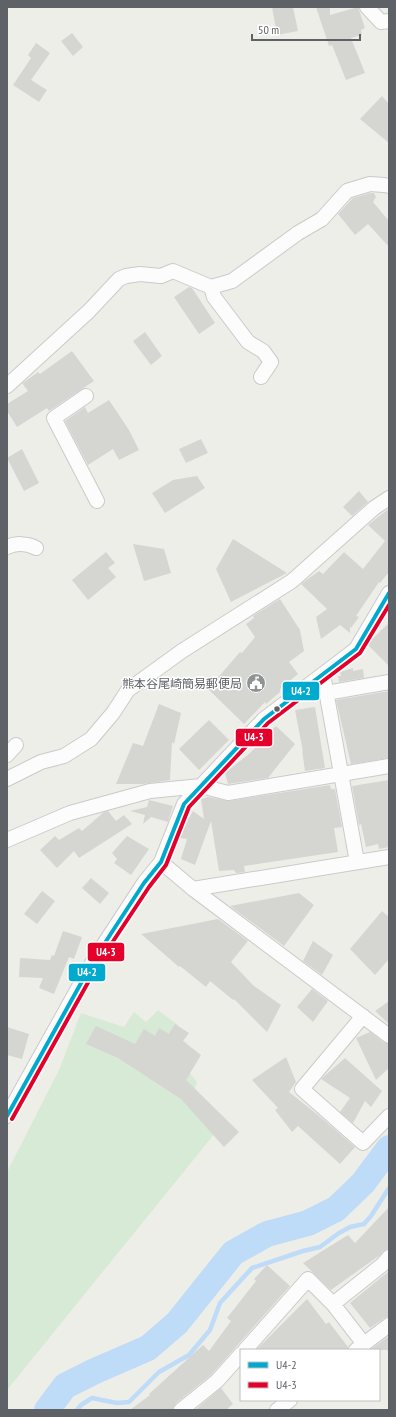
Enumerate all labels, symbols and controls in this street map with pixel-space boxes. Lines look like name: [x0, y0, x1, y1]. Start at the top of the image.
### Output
scale bar: [252, 16, 360, 42]
text: 50 m: [258, 22, 279, 37]
public building icon: 熊本谷尾崎簡易郵便局: [245, 672, 267, 694]
place label: 熊本谷尾崎簡易郵便局: [122, 676, 242, 691]
line badge: U4-2: [282, 681, 320, 701]
text: U4-2: [291, 684, 311, 698]
unlabelled marker: [272, 704, 282, 714]
line badge: U4-3: [235, 728, 273, 747]
text: U4-3: [244, 730, 264, 744]
line badge: U4-3: [87, 942, 125, 962]
text: U4-3: [96, 945, 116, 959]
line badge: U4-2: [68, 963, 106, 982]
text: U4-2: [77, 965, 97, 979]
legend: [240, 1349, 380, 1401]
text: U4-2: [276, 1357, 297, 1372]
text: U4-3: [276, 1377, 297, 1392]

